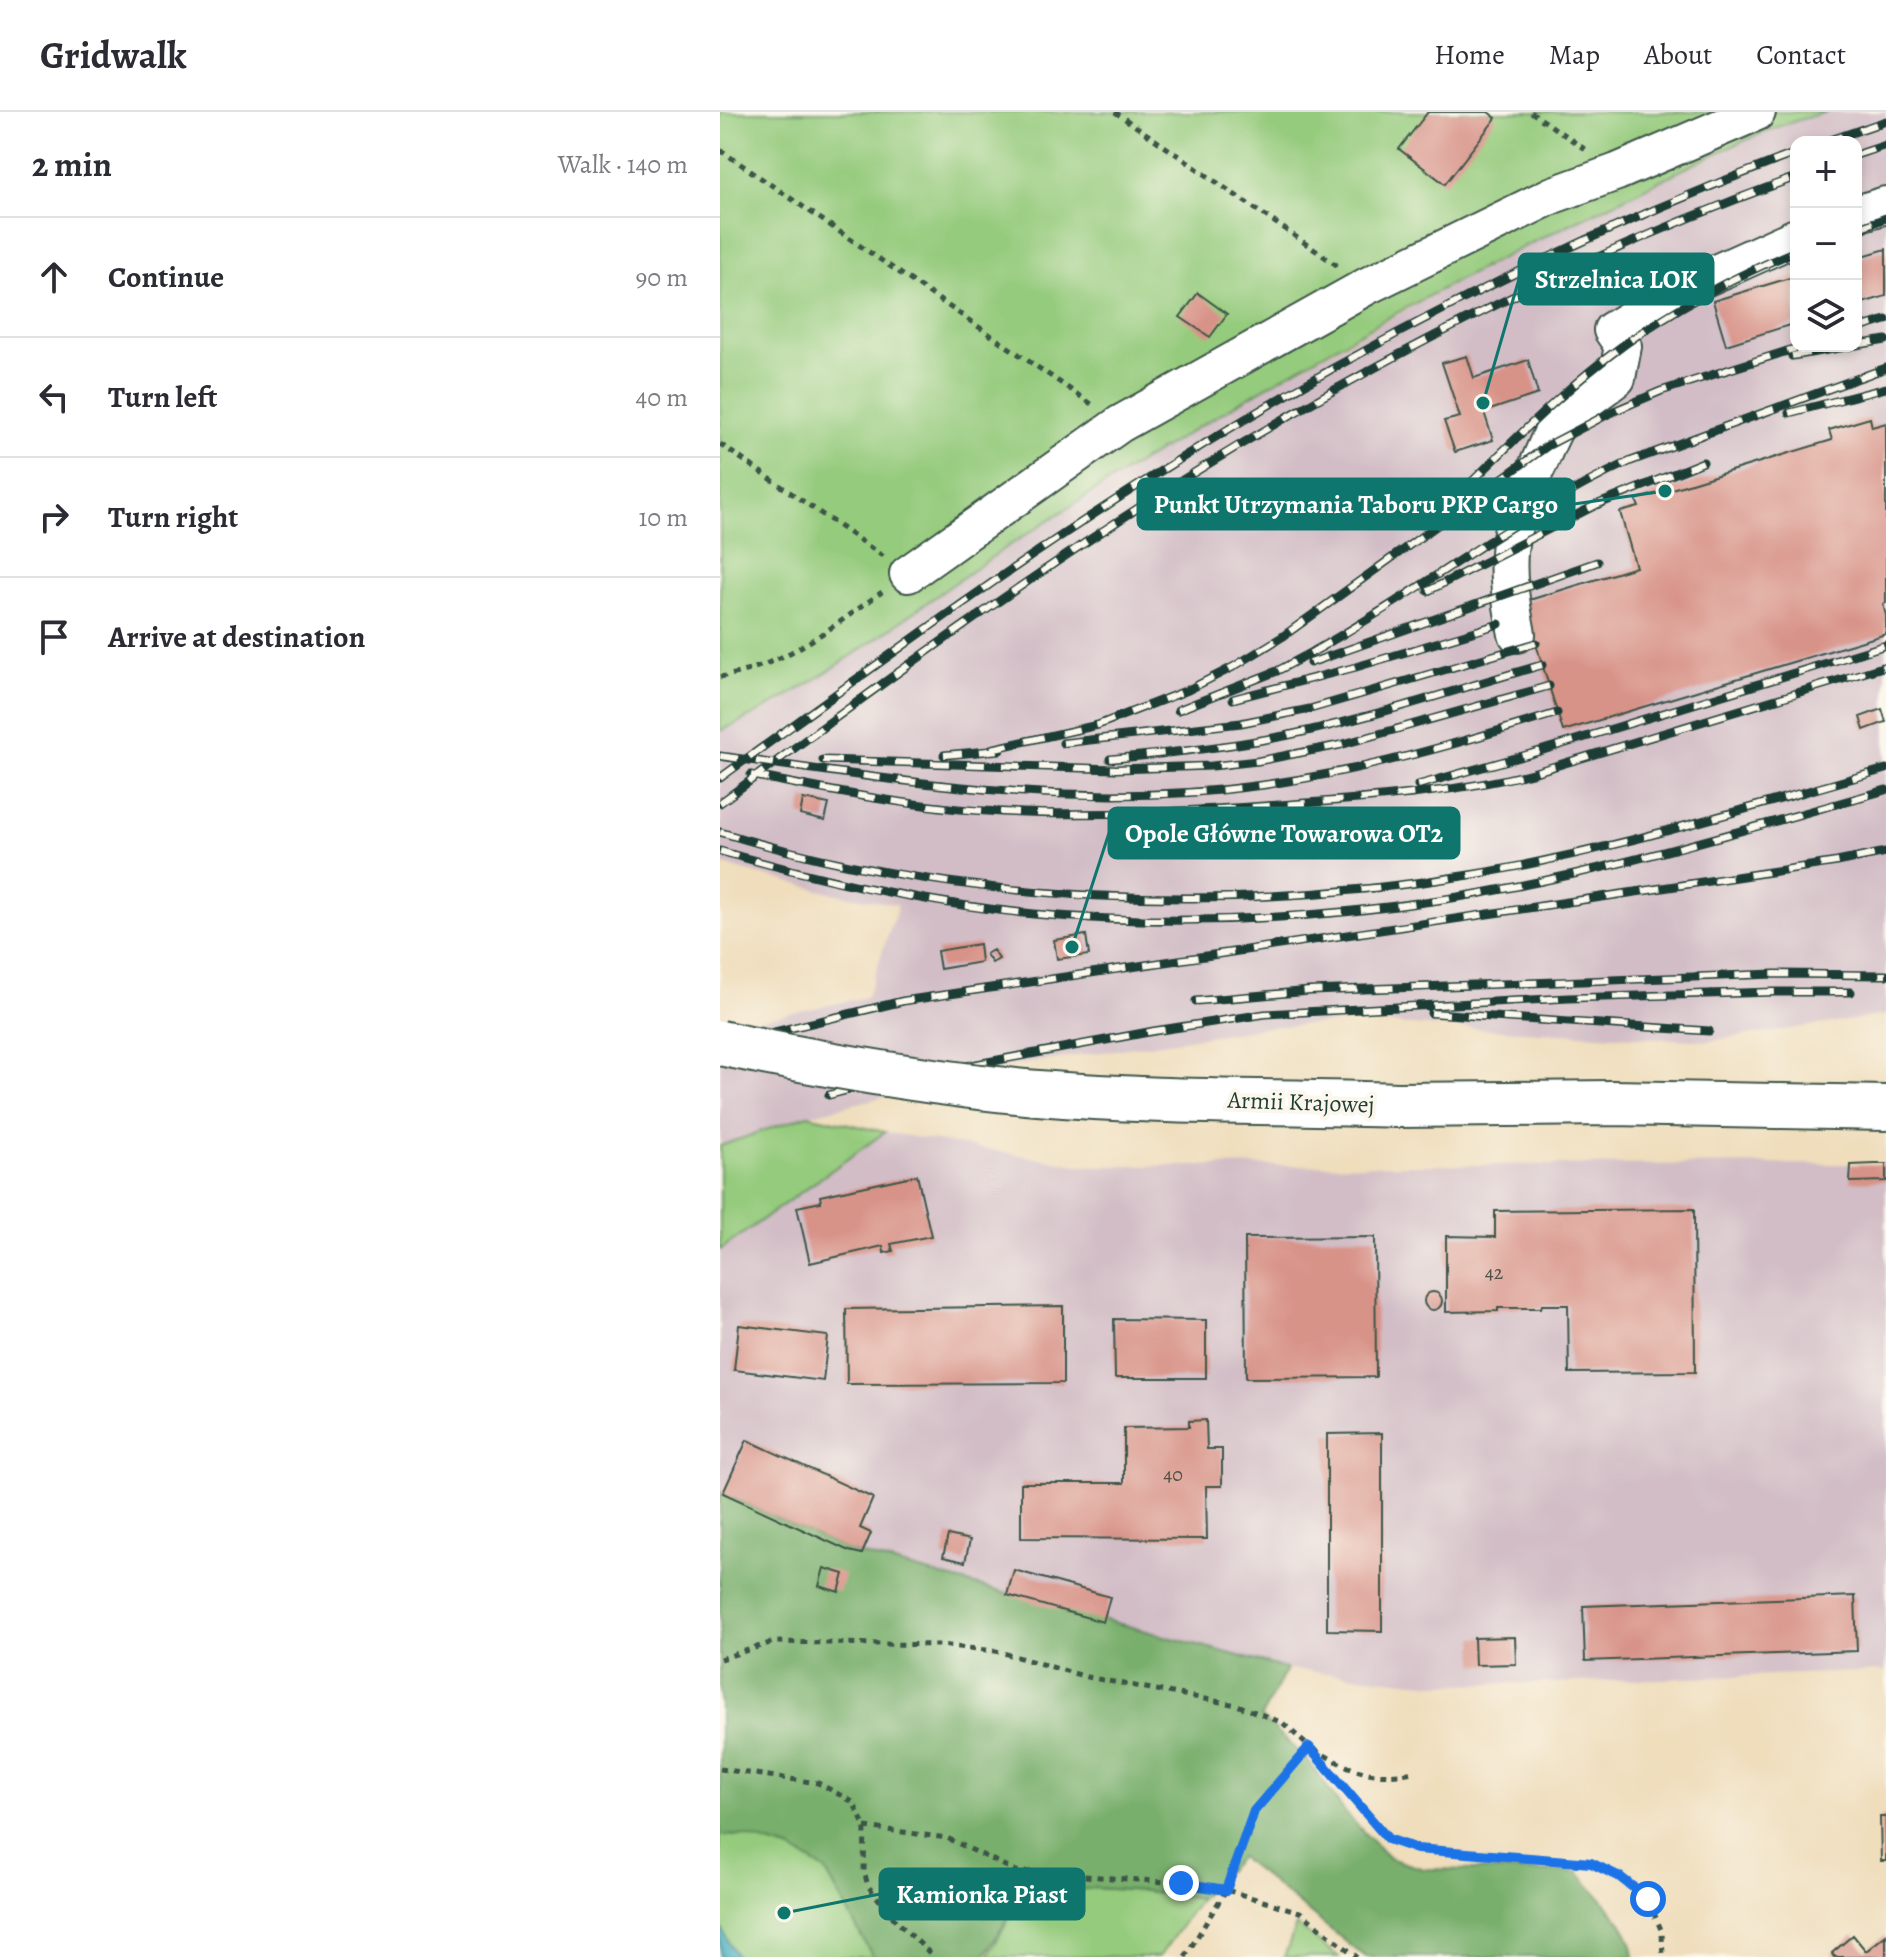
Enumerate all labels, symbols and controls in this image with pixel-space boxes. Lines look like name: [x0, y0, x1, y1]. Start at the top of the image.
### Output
text: Gridwalk: [40, 29, 187, 81]
text: Home: [1434, 36, 1505, 74]
text: Map: [1549, 36, 1600, 74]
text: About: [1644, 36, 1712, 74]
text: Contact: [1756, 36, 1846, 74]
map controls: [1790, 136, 1862, 352]
button: +: [1790, 136, 1862, 208]
text: 2 min: [32, 141, 112, 188]
text: Walk · 140 m: [558, 147, 688, 182]
button: −: [1790, 208, 1862, 280]
callout: Strzelnica LOK: [1519, 254, 1713, 304]
icon: ahead: [32, 255, 76, 299]
text: Continue: [108, 257, 224, 297]
text: 90 m: [636, 260, 688, 295]
text: Strzelnica LOK: [1535, 262, 1697, 297]
button: layers: [1790, 280, 1862, 352]
icon: left: [32, 375, 76, 419]
text: Turn left: [108, 377, 217, 417]
text: 40 m: [636, 380, 688, 415]
callout: Punkt Utrzymania Taboru PKP Cargo: [1138, 479, 1574, 529]
text: Punkt Utrzymania Taboru PKP Cargo: [1154, 487, 1558, 522]
icon: right: [32, 495, 76, 539]
text: Turn right: [108, 497, 238, 537]
text: 10 m: [638, 500, 688, 535]
icon: arrive: [32, 615, 76, 659]
text: Arrive at destination: [108, 617, 365, 657]
callout: Opole Główne Towarowa OT2: [1109, 808, 1459, 858]
text: Opole Główne Towarowa OT2: [1125, 816, 1443, 851]
street label: Armii Krajowej: [1226, 1083, 1375, 1121]
house number: 42: [1485, 1259, 1504, 1286]
house number: 40: [1163, 1461, 1183, 1488]
route end: [1163, 1865, 1199, 1901]
callout: Kamionka Piast: [880, 1869, 1084, 1919]
text: Kamionka Piast: [896, 1877, 1068, 1912]
route start: [1630, 1881, 1666, 1917]

